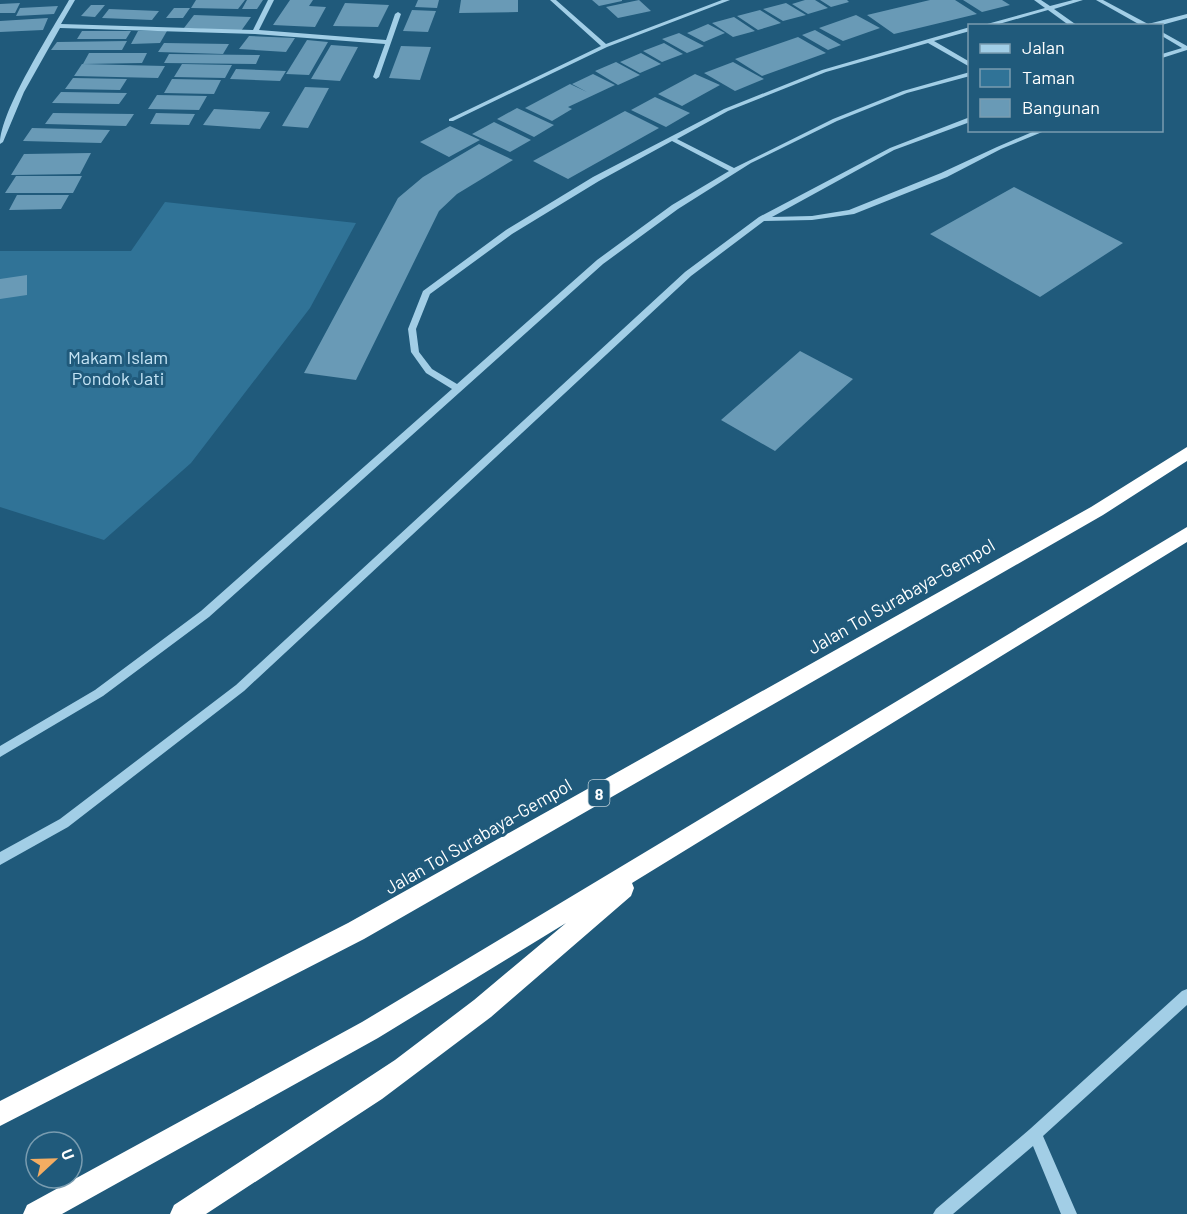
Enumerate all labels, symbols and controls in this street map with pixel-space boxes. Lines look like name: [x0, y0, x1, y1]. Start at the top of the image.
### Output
legend: [968, 24, 1163, 132]
text: Jalan: [1022, 36, 1065, 58]
text: Taman: [1022, 66, 1075, 88]
text: Bangunan: [1022, 96, 1100, 118]
park label: Makam Islam Pondok Jati: [68, 346, 168, 389]
street label: Jalan Tol Surabaya–Gempol: [804, 533, 998, 659]
street label: Jalan Tol Surabaya–Gempol: [381, 773, 575, 899]
road number: 8: [588, 780, 610, 806]
north arrow: [24, 1130, 84, 1190]
text: U: [58, 1146, 79, 1162]

